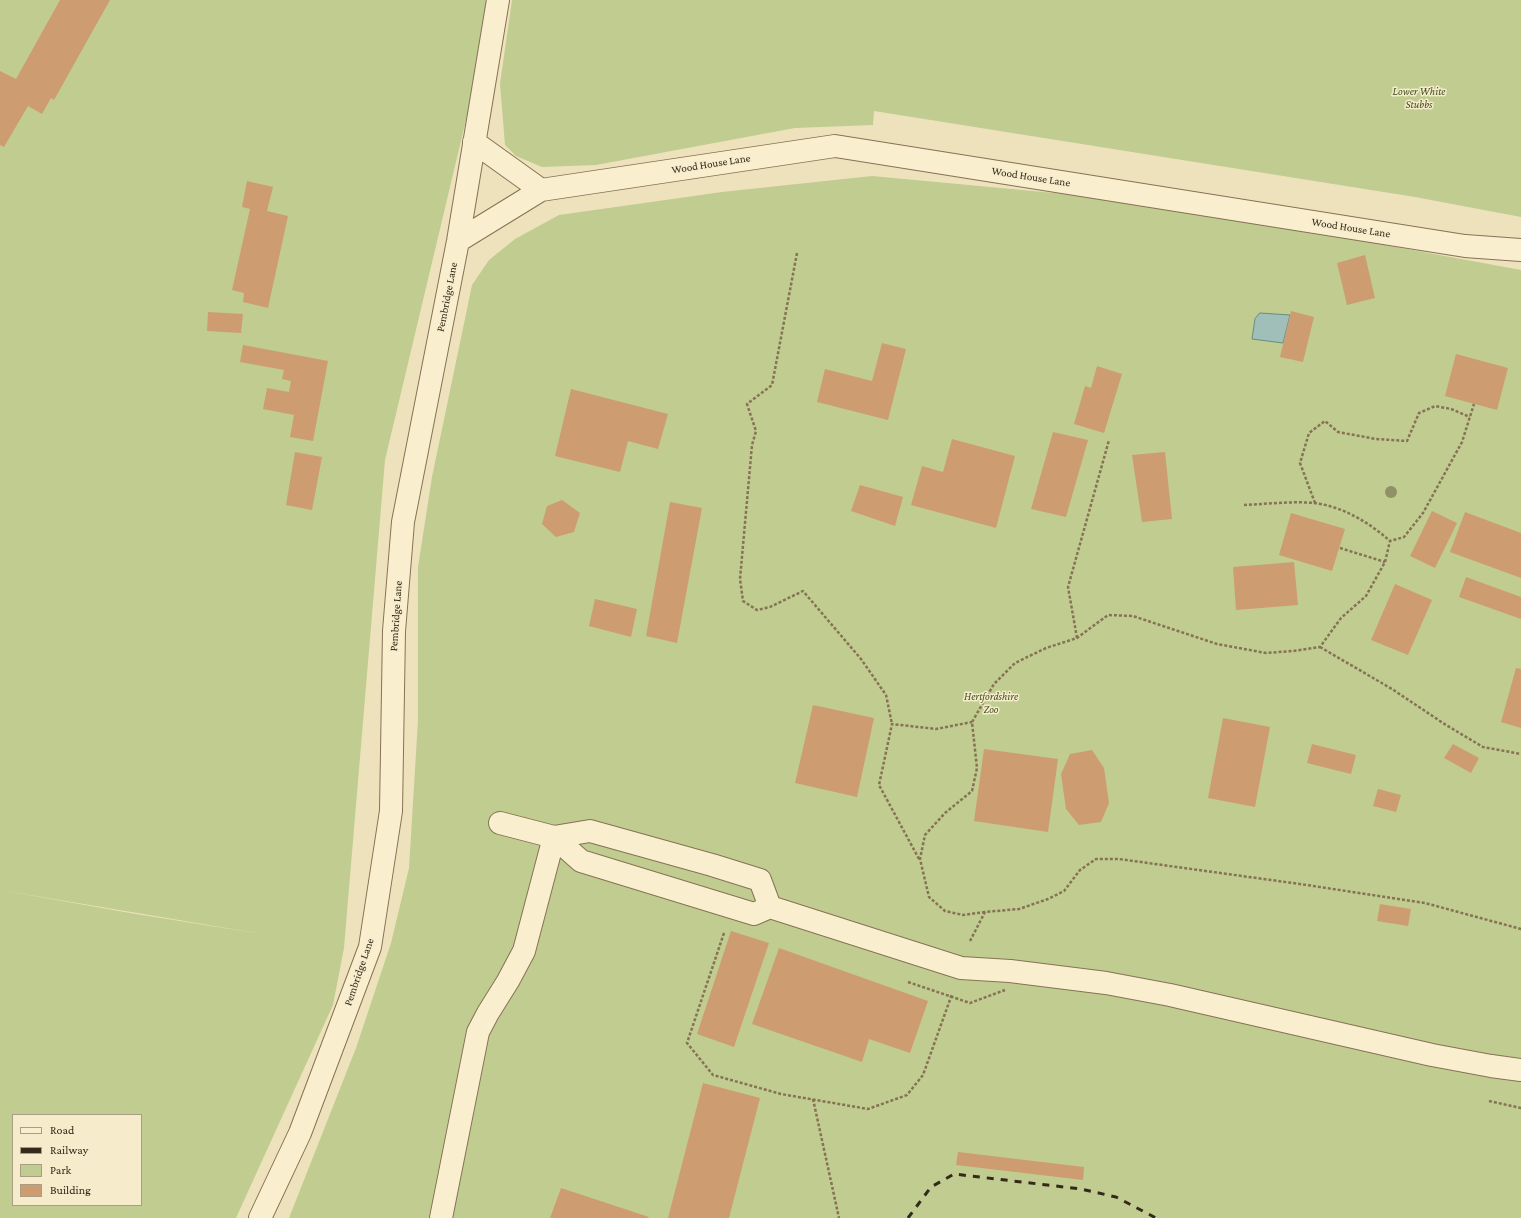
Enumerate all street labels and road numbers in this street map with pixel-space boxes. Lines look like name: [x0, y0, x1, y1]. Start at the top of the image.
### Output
street label: Wood House Lane: [671, 151, 751, 177]
street label: Wood House Lane: [991, 164, 1071, 190]
street label: Wood House Lane: [1311, 215, 1391, 241]
street label: Pembridge Lane: [434, 261, 460, 333]
street label: Pembridge Lane: [387, 580, 405, 652]
street label: Pembridge Lane: [341, 936, 377, 1008]

